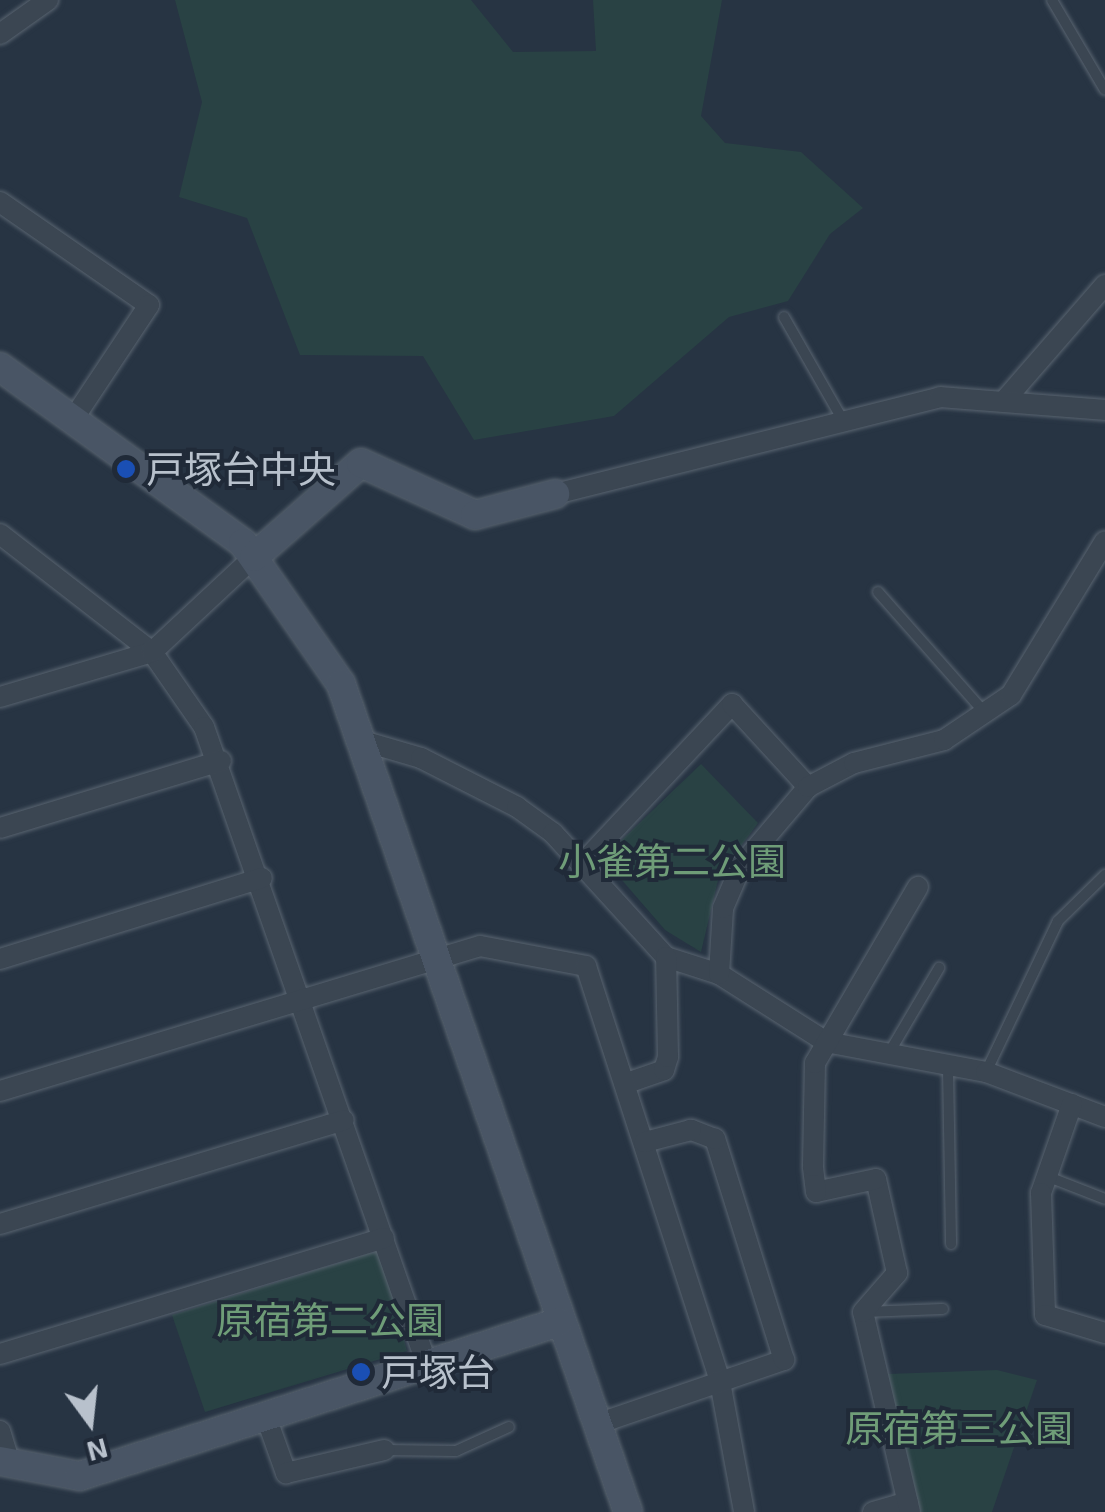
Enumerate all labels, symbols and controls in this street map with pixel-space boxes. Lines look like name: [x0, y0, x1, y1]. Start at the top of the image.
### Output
place label: 戸塚台中央: [146, 446, 336, 492]
marker: 戸塚台中央: [115, 458, 137, 480]
park label: 小雀第二公園: [558, 838, 786, 884]
park label: 原宿第二公園: [216, 1297, 444, 1343]
place label: 戸塚台: [381, 1349, 495, 1395]
marker: 戸塚台: [350, 1361, 372, 1383]
north arrow: [40, 1372, 140, 1472]
park label: 原宿第三公園: [845, 1405, 1073, 1451]
text: N: [84, 1432, 112, 1470]

